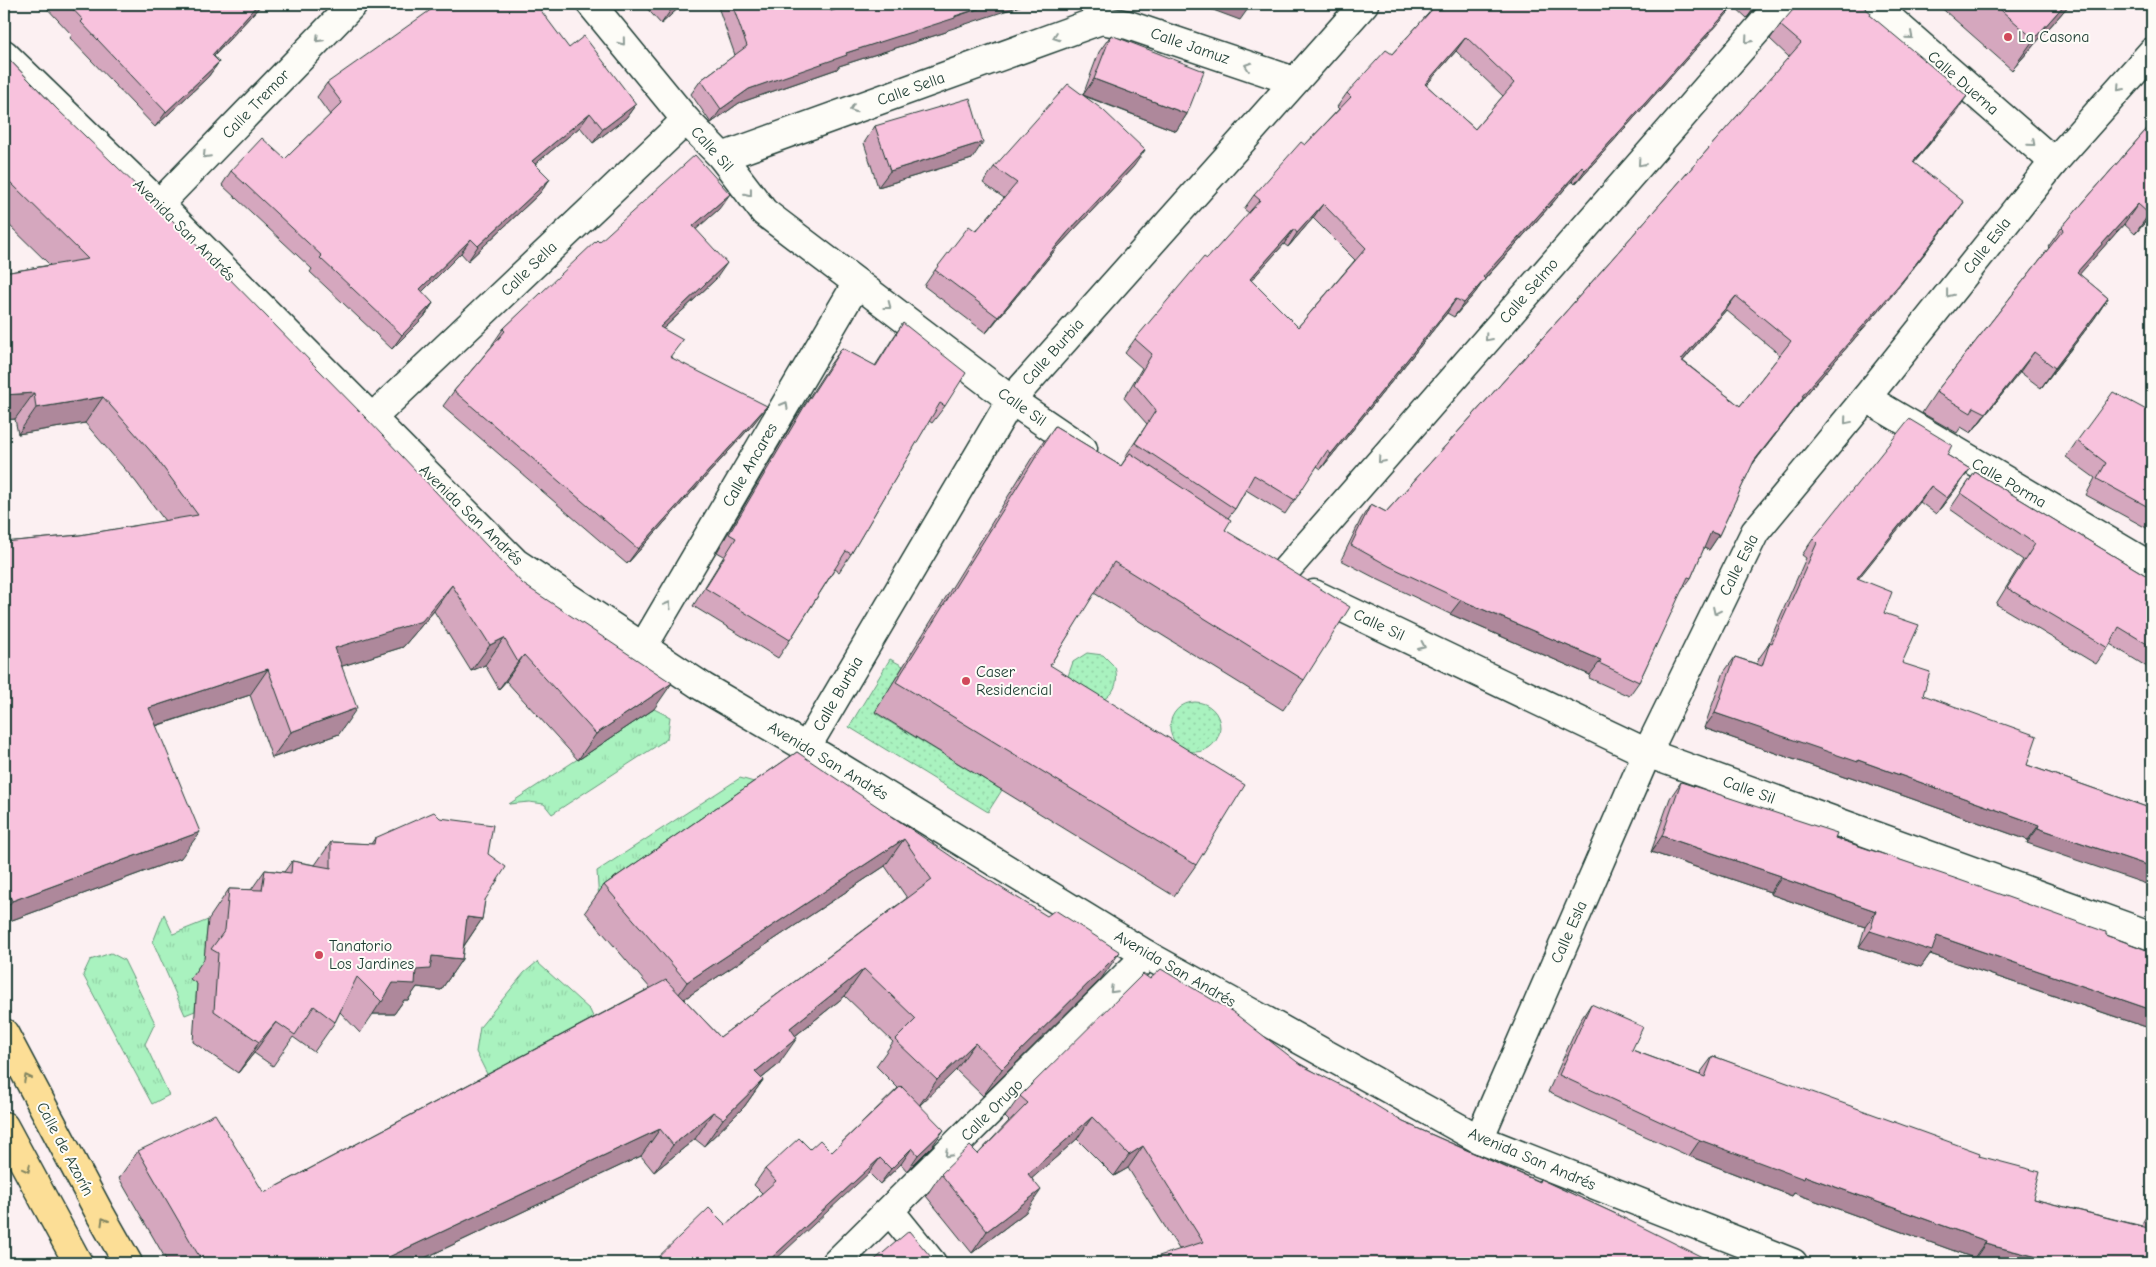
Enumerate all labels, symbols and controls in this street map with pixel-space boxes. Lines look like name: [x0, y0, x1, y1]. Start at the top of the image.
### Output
street label: Calle Jamuz: [1148, 24, 1232, 68]
place label: La Casona: [2018, 28, 2090, 46]
one-way arrow: [1904, 30, 1913, 39]
one-way arrow: [1052, 31, 1060, 41]
marker: La Casona: [2002, 31, 2014, 43]
one-way arrow: [316, 33, 325, 42]
one-way arrow: [1745, 35, 1754, 44]
one-way arrow: [617, 36, 626, 45]
street label: Calle Duerna: [1924, 47, 2002, 119]
one-way arrow: [1244, 62, 1253, 72]
street label: Calle Tremor: [219, 65, 294, 142]
street label: Calle Sella: [875, 68, 947, 110]
one-way arrow: [2117, 83, 2126, 92]
one-way arrow: [849, 103, 858, 113]
street label: Calle Sil: [687, 123, 737, 175]
one-way arrow: [2026, 138, 2035, 146]
one-way arrow: [203, 150, 212, 159]
one-way arrow: [1638, 157, 1647, 166]
street label: Avenida San Andrés: [129, 175, 239, 285]
one-way arrow: [743, 187, 752, 196]
street label: Calle Esla: [1959, 214, 2015, 278]
street label: Calle Sella: [497, 238, 561, 300]
street label: Calle Selmo: [1496, 255, 1562, 327]
one-way arrow: [1947, 288, 1955, 297]
one-way arrow: [882, 301, 891, 309]
street label: Calle Burbia: [1018, 315, 1088, 389]
one-way arrow: [1485, 332, 1494, 341]
street label: Calle Sil: [995, 384, 1049, 430]
one-way arrow: [779, 401, 789, 410]
one-way arrow: [1844, 415, 1853, 424]
street label: Calle Ancares: [719, 420, 781, 510]
street label: Calle Porma: [1969, 454, 2049, 512]
one-way arrow: [1378, 455, 1387, 464]
street label: Avenida San Andrés: [416, 461, 527, 569]
street label: Calle Esla: [1716, 531, 1762, 599]
one-way arrow: [661, 602, 671, 611]
street label: Calle Sil: [1351, 605, 1407, 645]
one-way arrow: [1712, 606, 1723, 615]
one-way arrow: [1417, 639, 1426, 650]
street label: Calle Burbia: [809, 653, 867, 735]
place label: Caser Residencial: [976, 663, 1052, 699]
marker: Caser Residencial: [960, 675, 972, 687]
street label: Avenida San Andrés: [765, 718, 892, 804]
street label: Calle Sil: [1720, 772, 1778, 808]
street label: Calle Esla: [1547, 898, 1591, 966]
street label: Avenida San Andrés: [1111, 927, 1239, 1011]
place label: Tanatorio Los Jardines: [329, 937, 414, 973]
marker: Tanatorio Los Jardines: [313, 949, 325, 961]
one-way arrow: [1109, 984, 1118, 993]
one-way arrow: [23, 1074, 33, 1083]
street label: Calle Orugo: [957, 1075, 1027, 1145]
street label: Calle de Azorín: [33, 1099, 97, 1199]
street label: Avenida San Andrés: [1466, 1124, 1599, 1194]
one-way arrow: [944, 1148, 953, 1157]
one-way arrow: [21, 1164, 31, 1173]
one-way arrow: [100, 1217, 110, 1226]

